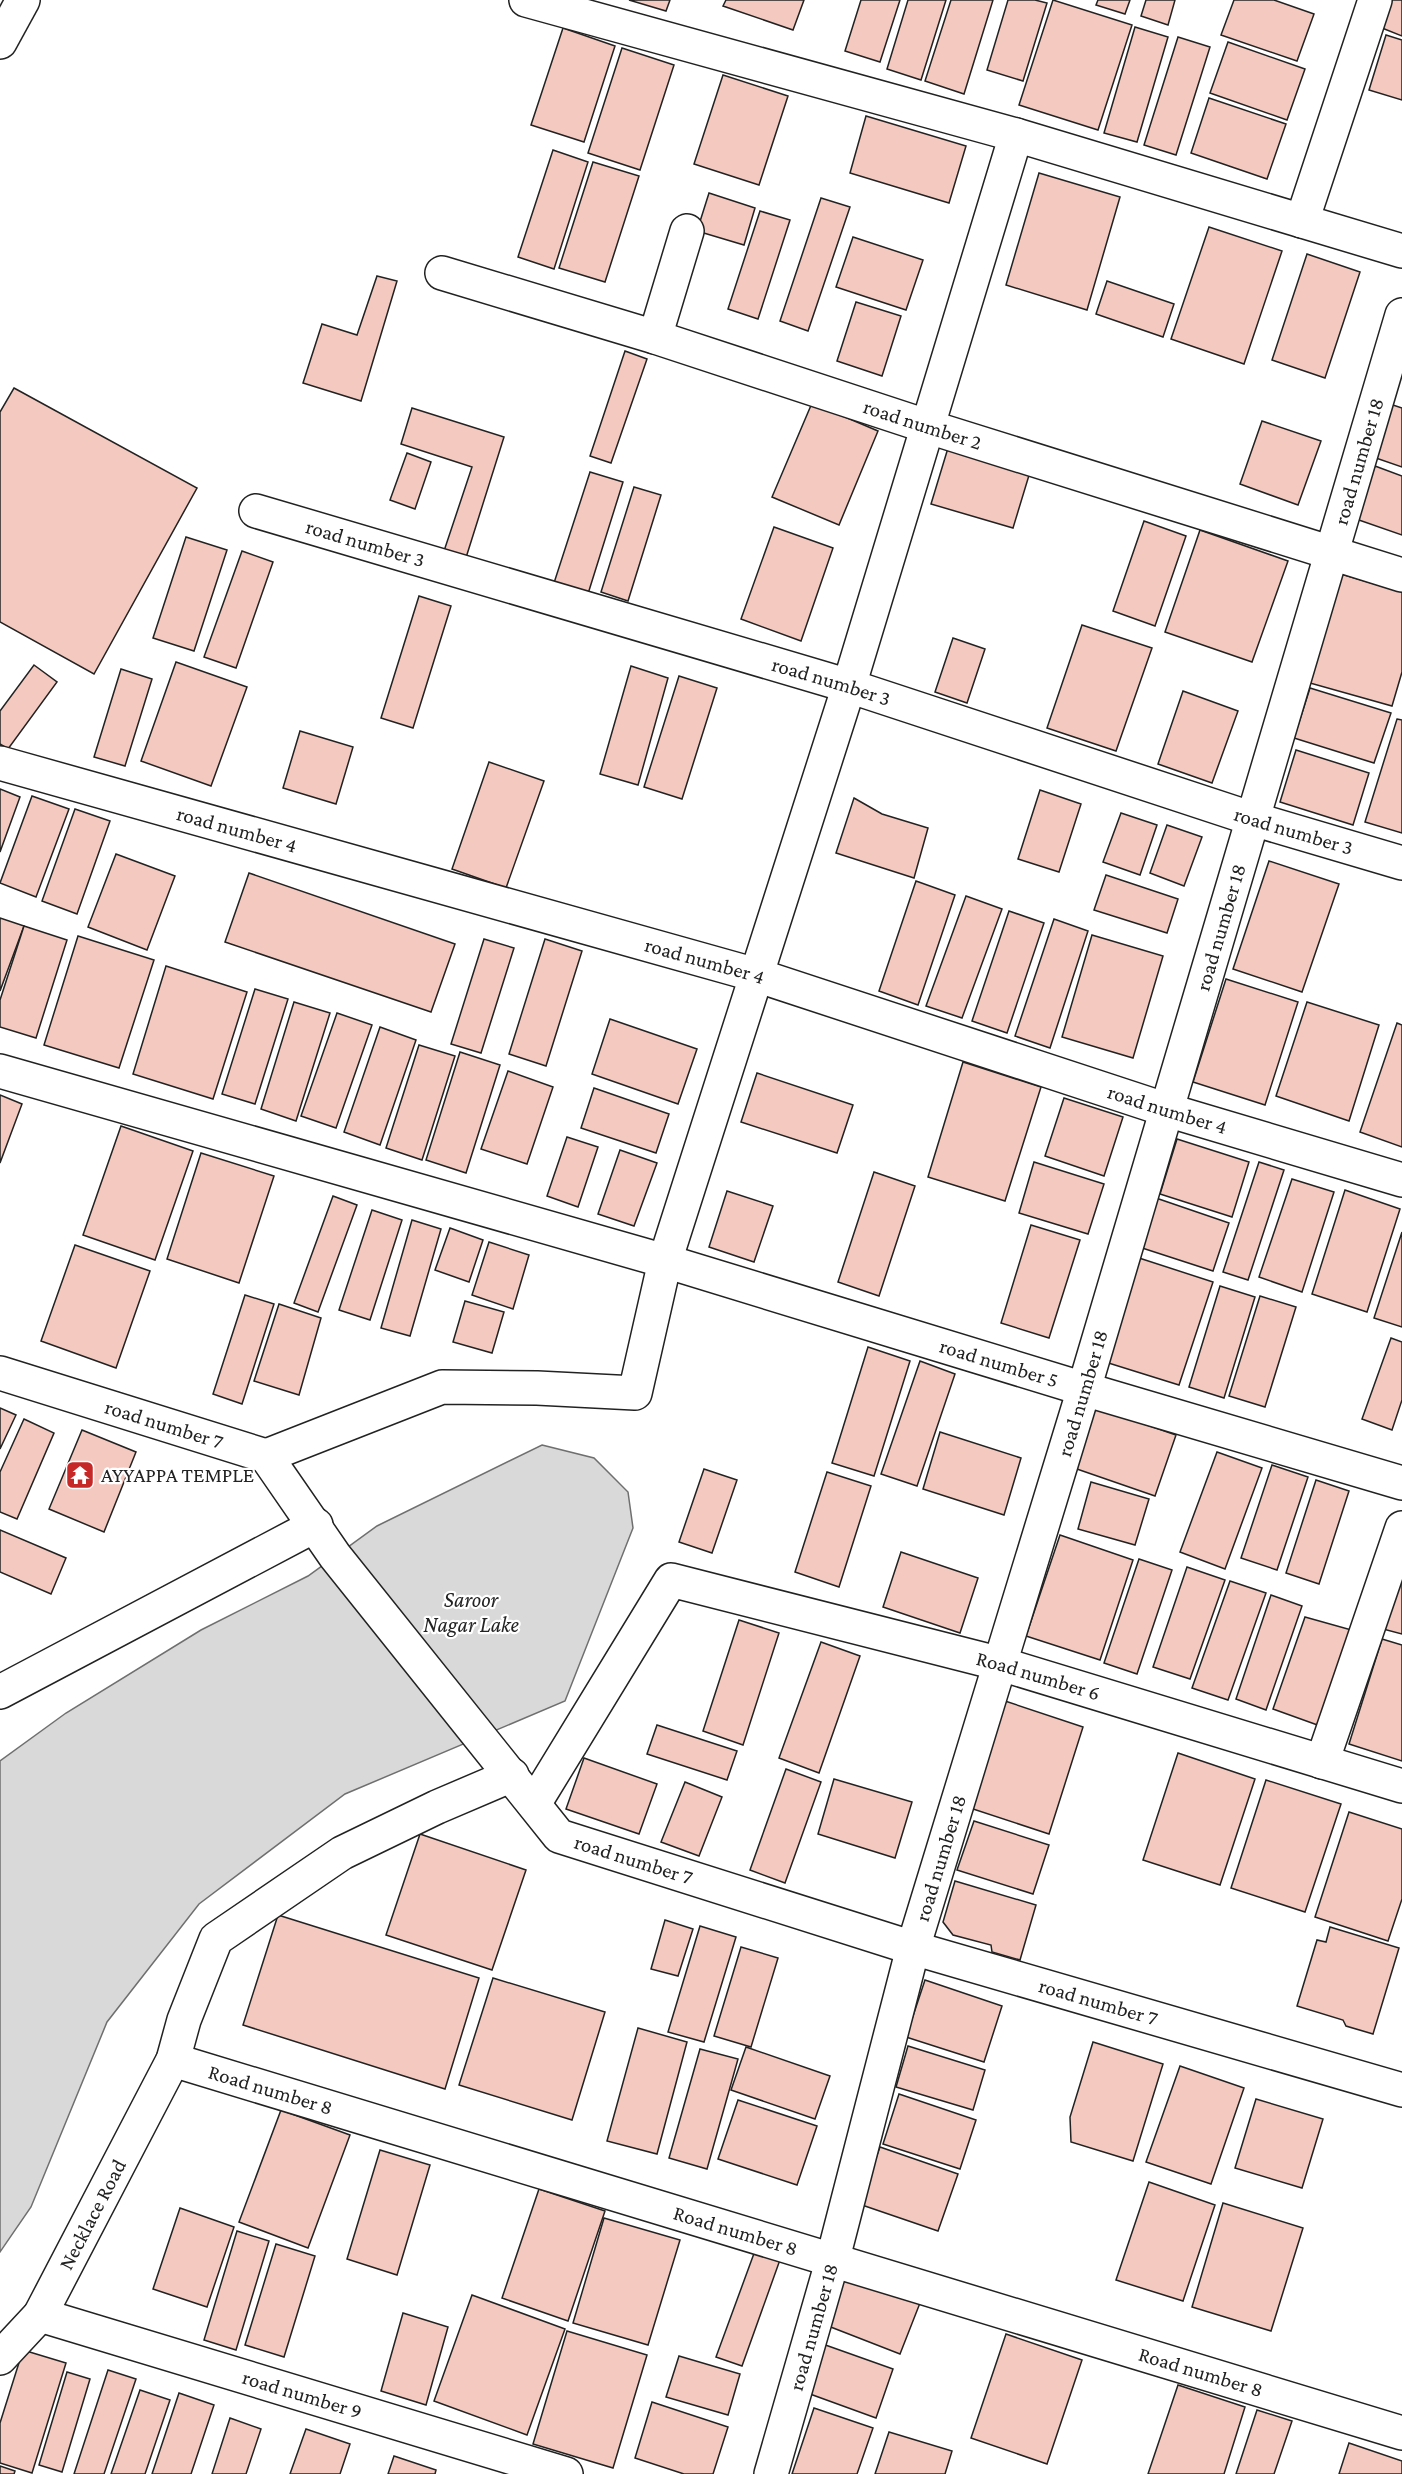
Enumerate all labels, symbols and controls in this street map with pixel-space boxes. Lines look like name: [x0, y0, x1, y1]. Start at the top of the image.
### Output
street label: road number 2: [860, 394, 985, 455]
street label: road number 18: [1329, 395, 1389, 528]
street label: road number 3: [303, 514, 428, 572]
street label: road number 3: [769, 652, 894, 711]
street label: road number 4: [174, 801, 300, 858]
street label: road number 3: [1231, 802, 1356, 860]
street label: road number 18: [1191, 861, 1251, 994]
street label: road number 4: [642, 932, 768, 989]
street label: road number 4: [1105, 1079, 1230, 1139]
street label: road number 18: [1052, 1327, 1113, 1460]
street label: road number 5: [937, 1334, 1061, 1392]
street label: road number 7: [102, 1395, 227, 1454]
temple icon: AYYAPPA TEMPLE: [64, 1459, 96, 1491]
place label: AYYAPPA TEMPLE: [101, 1463, 254, 1487]
water label: Saroor Nagar Lake: [423, 1587, 519, 1637]
street label: Road number 6: [974, 1646, 1103, 1705]
street label: road number 18: [910, 1792, 971, 1924]
street label: road number 7: [572, 1830, 696, 1890]
street label: road number 7: [1036, 1973, 1161, 2031]
street label: Road number 8: [206, 2059, 336, 2120]
street label: Necklace Road: [54, 2155, 131, 2274]
street label: Road number 8: [671, 2201, 801, 2261]
street label: road number 18: [784, 2261, 843, 2393]
street label: Road number 8: [1136, 2342, 1266, 2402]
street label: road number 9: [240, 2365, 365, 2424]

